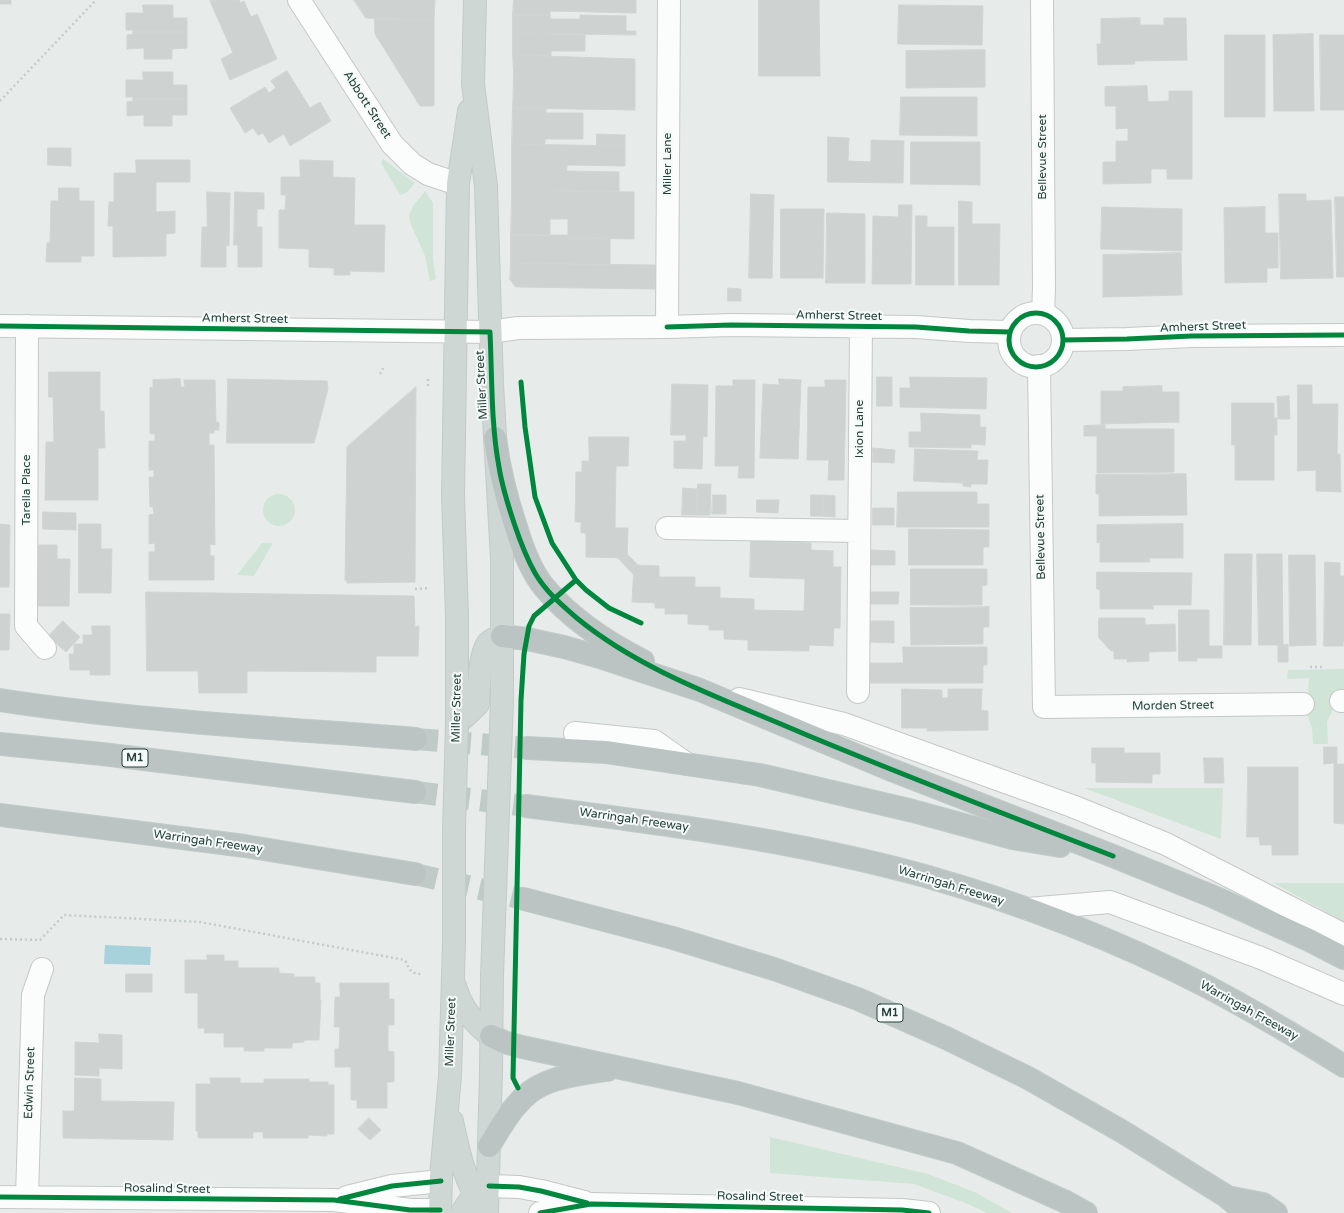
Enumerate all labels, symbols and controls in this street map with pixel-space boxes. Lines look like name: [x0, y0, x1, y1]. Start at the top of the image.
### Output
street label: Abbott Street: [340, 68, 394, 142]
street label: Bellevue Street: [1036, 114, 1050, 200]
street label: Miller Lane: [661, 133, 675, 195]
street label: Amherst Street: [796, 308, 882, 324]
street label: Amherst Street: [202, 311, 288, 327]
street label: Amherst Street: [1160, 318, 1246, 336]
street label: Miller Street: [473, 350, 491, 420]
street label: Ixion Lane: [853, 400, 867, 458]
street label: Tarella Place: [20, 454, 34, 526]
street label: Bellevue Street: [1033, 494, 1049, 580]
street label: Miller Street: [449, 673, 465, 743]
street label: Morden Street: [1132, 698, 1214, 714]
road number: M1: [122, 749, 148, 767]
street label: Warringah Freeway: [579, 805, 689, 835]
street label: Warringah Freeway: [153, 827, 263, 857]
street label: Warringah Freeway: [896, 863, 1006, 909]
street label: Warringah Freeway: [1197, 978, 1301, 1044]
street label: Miller Street: [443, 997, 459, 1067]
road number: M1: [877, 1004, 903, 1022]
street label: Edwin Street: [22, 1047, 38, 1119]
street label: Rosalind Street: [124, 1181, 210, 1197]
street label: Rosalind Street: [717, 1189, 803, 1205]

